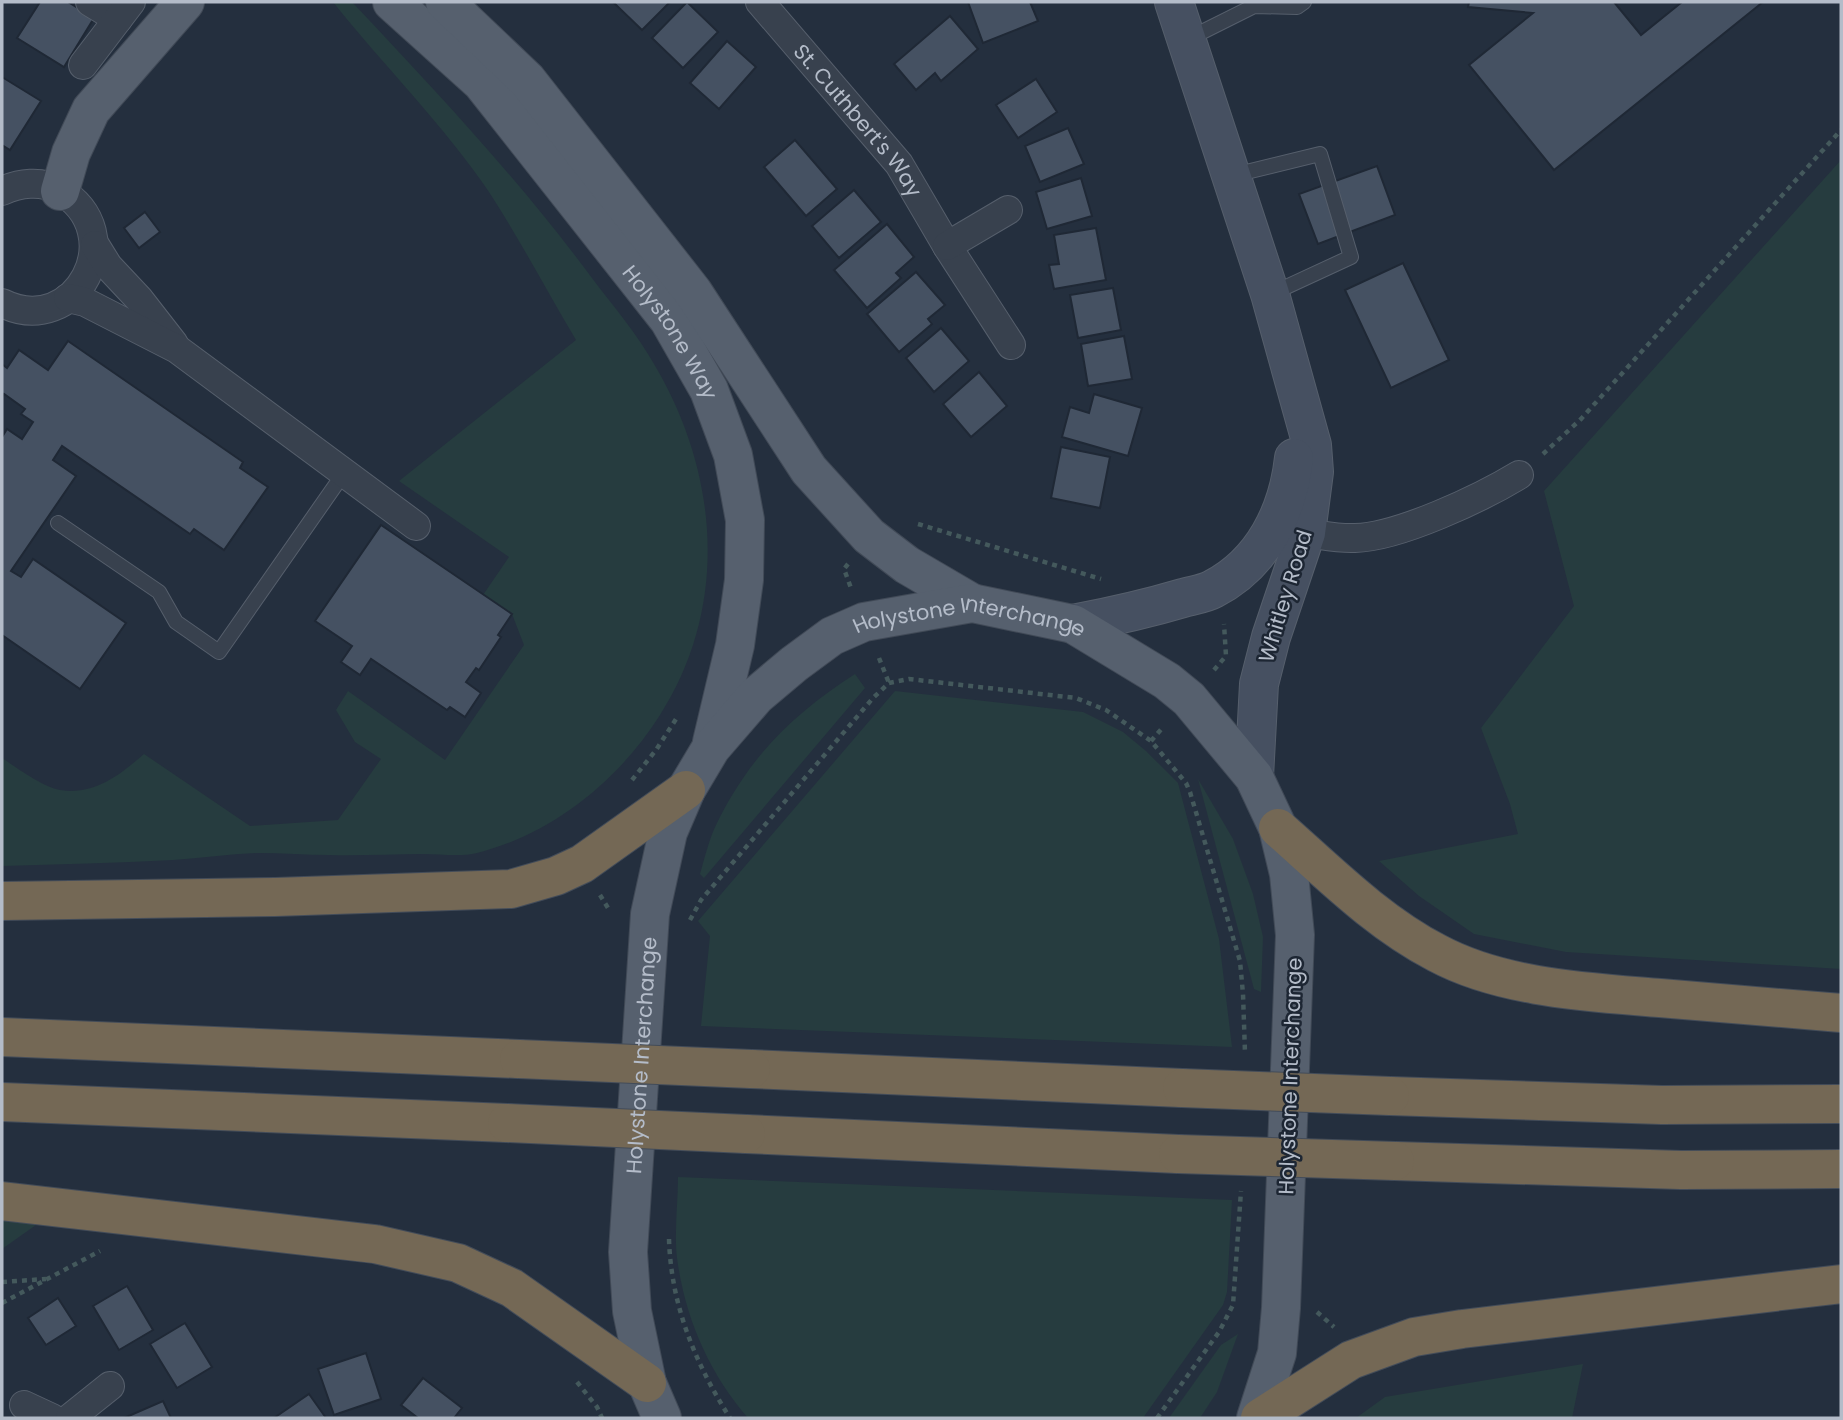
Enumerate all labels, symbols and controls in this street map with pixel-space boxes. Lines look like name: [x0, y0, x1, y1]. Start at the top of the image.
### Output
street label: St. Cuthbert's Way: [787, 37, 930, 202]
street label: Holystone Way: [616, 259, 726, 403]
street label: Whitley Road: [1251, 526, 1319, 666]
text: Holystone Interchange: [848, 587, 1092, 643]
street label: Holystone Interchange: [850, 618, 1088, 648]
street label: Holystone Interchange: [619, 936, 663, 1175]
street label: Holystone Interchange: [1271, 957, 1309, 1195]

